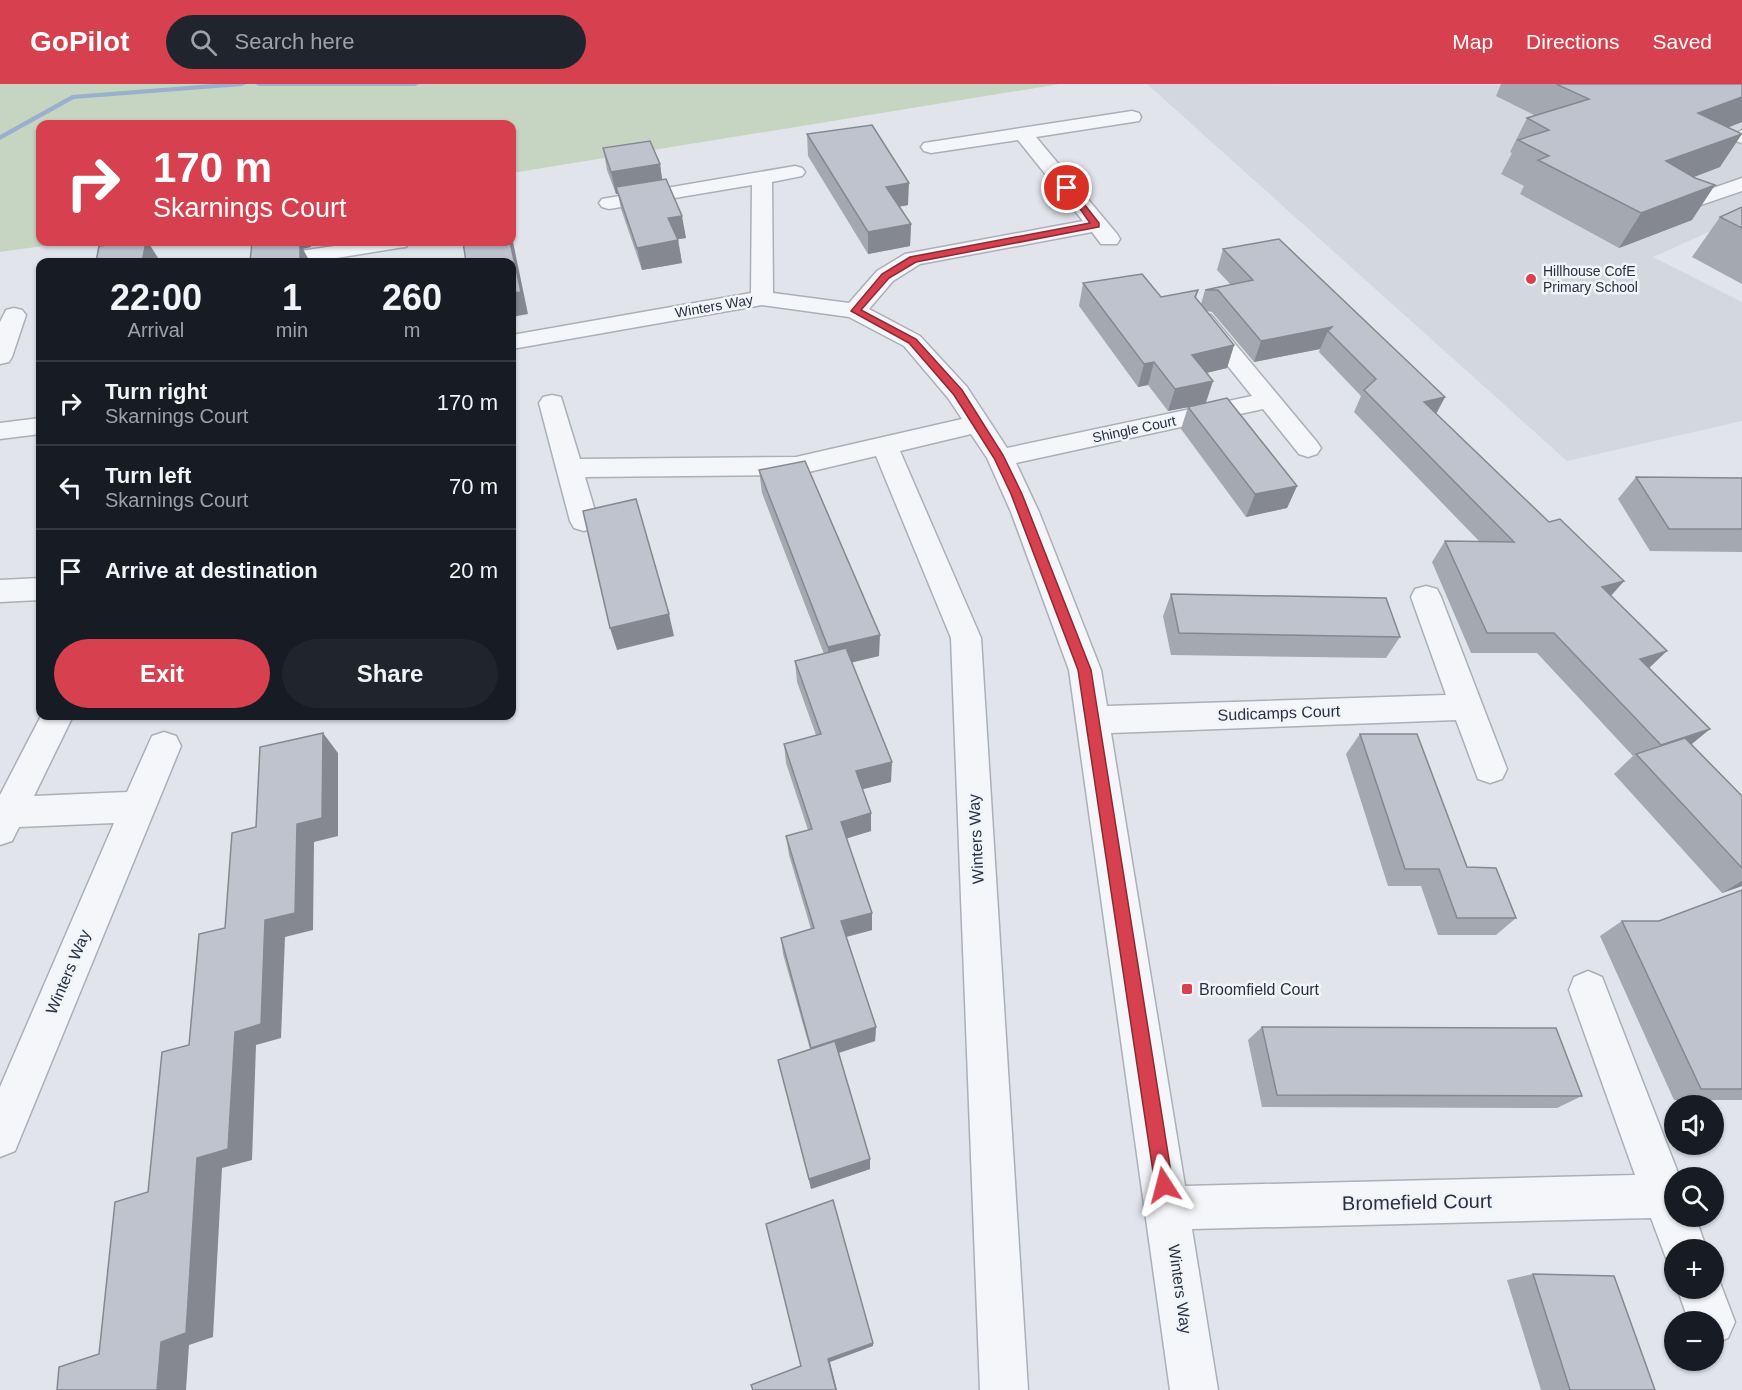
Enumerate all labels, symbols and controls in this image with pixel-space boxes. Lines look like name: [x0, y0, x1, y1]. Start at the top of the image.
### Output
search box: [166, 15, 586, 69]
text: GoPilot: [30, 26, 130, 57]
icon: search: [187, 26, 220, 59]
text: Search here: [235, 29, 354, 54]
text: Map: [1452, 30, 1493, 53]
text: Directions: [1526, 30, 1619, 53]
text: Saved: [1652, 30, 1712, 53]
icon: right: [54, 144, 132, 222]
text: 170 m: [153, 144, 272, 191]
pin: [1041, 162, 1092, 213]
icon: arrive: [1050, 171, 1083, 204]
text: Skarnings Court: [153, 193, 347, 223]
place label: Hillhouse CofE Primary School: [1543, 263, 1638, 295]
marker: Hillhouse CofE Primary School: [1524, 272, 1538, 286]
text: 22:00: [110, 277, 202, 318]
text: 1: [282, 277, 302, 318]
text: 260: [382, 277, 442, 318]
street label: Winters Way: [674, 291, 754, 321]
text: Arrival: [128, 319, 184, 341]
text: min: [276, 319, 308, 341]
text: m: [404, 319, 420, 341]
text: Turn right: [105, 379, 207, 404]
icon: right: [54, 387, 87, 420]
text: 170 m: [437, 390, 498, 415]
text: Skarnings Court: [105, 405, 248, 427]
street label: Shingle Court: [1091, 412, 1177, 446]
text: Turn left: [105, 463, 191, 488]
icon: left: [54, 471, 87, 504]
text: 70 m: [449, 474, 498, 499]
text: Skarnings Court: [105, 489, 248, 511]
icon: arrive: [54, 555, 87, 588]
text: Arrive at destination: [105, 558, 318, 583]
text: 20 m: [449, 558, 498, 583]
button: Exit: [54, 639, 270, 708]
button: Share: [282, 639, 498, 708]
street label: Sudicamps Court: [1217, 702, 1341, 724]
street label: Winters Way: [965, 794, 987, 884]
street label: Winters Way: [43, 927, 93, 1017]
place label: Broomfield Court: [1199, 981, 1320, 998]
marker: Broomfield Court: [1180, 982, 1194, 996]
map controls: [1664, 1095, 1724, 1371]
button: sound: [1664, 1095, 1724, 1155]
position arrow: [1132, 1153, 1196, 1217]
button: search: [1664, 1167, 1724, 1227]
street label: Bromefield Court: [1342, 1190, 1493, 1214]
button: +: [1664, 1239, 1724, 1299]
street label: Winters Way: [1165, 1243, 1195, 1335]
button: −: [1664, 1311, 1724, 1371]

